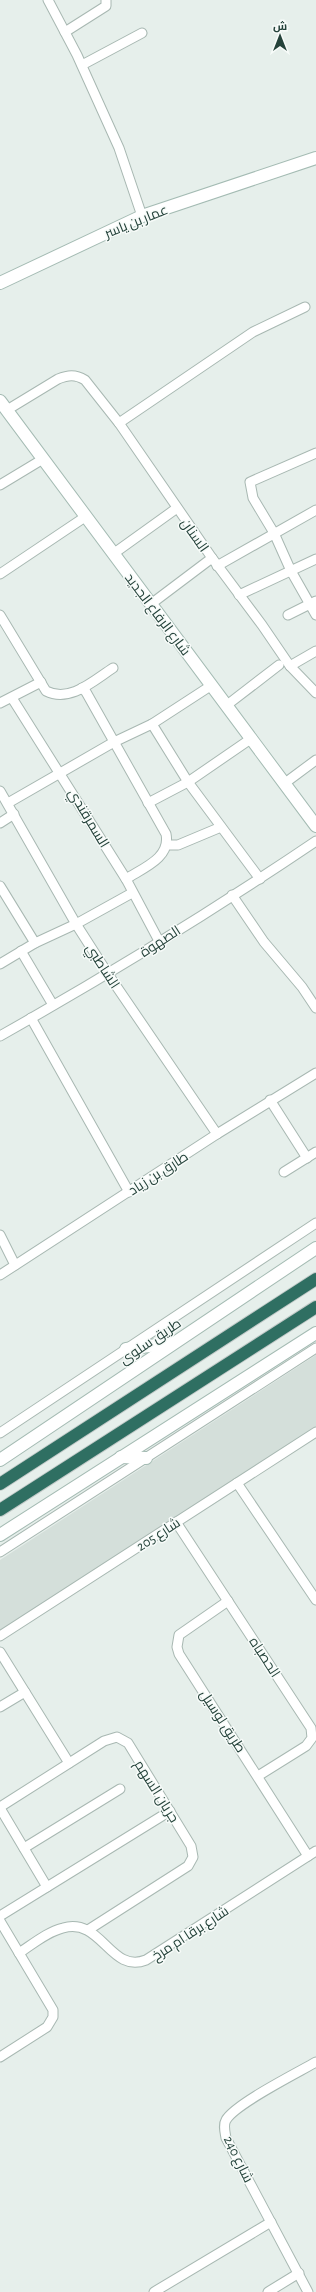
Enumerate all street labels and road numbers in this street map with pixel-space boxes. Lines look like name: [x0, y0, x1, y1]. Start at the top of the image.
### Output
street label: عمار بن ياسر: [102, 203, 170, 241]
street label: السنان: [178, 516, 211, 555]
street label: شارع الرفاع الجديد: [121, 571, 192, 659]
street label: السمرقندي: [62, 787, 111, 852]
street label: الصهوة: [138, 924, 183, 960]
street label: الشاطبي: [79, 942, 122, 993]
street label: طارق بن زياد: [126, 1149, 191, 1199]
street label: طريق سلوى: [117, 1316, 184, 1368]
street label: شارع 205: [134, 1516, 183, 1555]
street label: الحصباه: [246, 1635, 282, 1680]
street label: طريق لوسيل: [196, 1688, 248, 1756]
street label: جريان السهم: [130, 1758, 181, 1826]
street label: شارع برقا ام مرخ: [150, 1904, 233, 1965]
street label: شارع 240: [220, 2134, 255, 2185]

